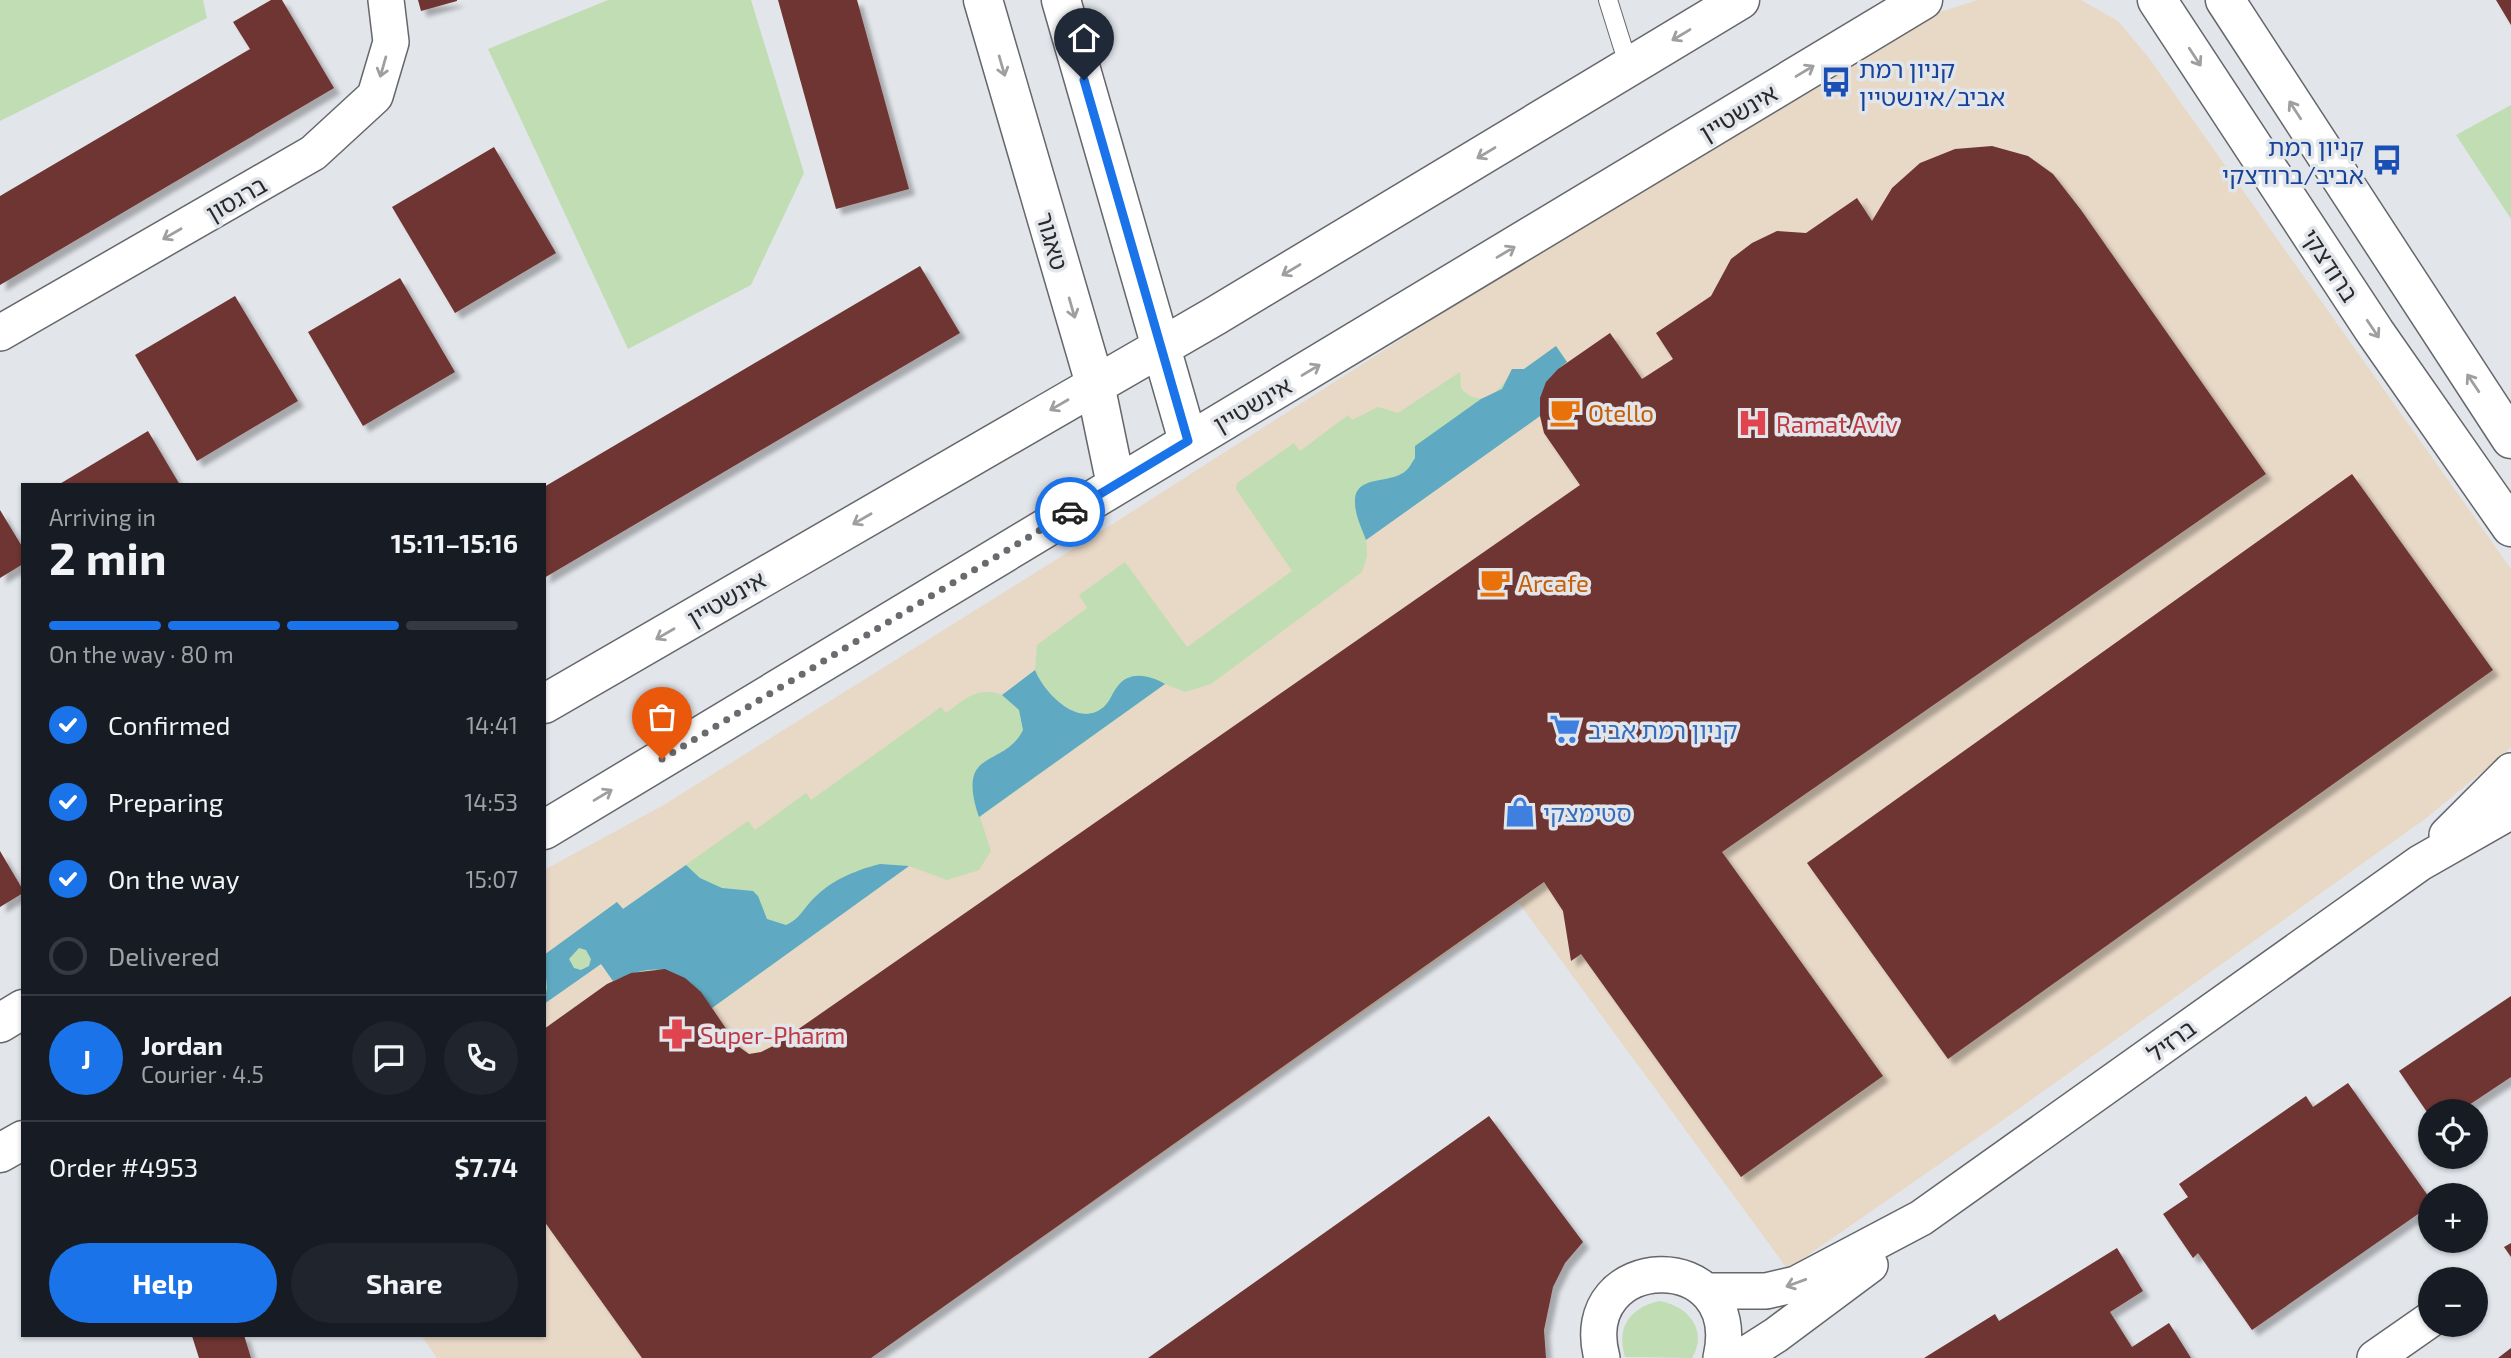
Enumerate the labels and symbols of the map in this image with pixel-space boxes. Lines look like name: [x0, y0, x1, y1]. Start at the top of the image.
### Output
pin: [1054, 8, 1114, 80]
one-way arrow: [1672, 29, 1692, 43]
one-way arrow: [2187, 47, 2202, 66]
one-way arrow: [997, 54, 1010, 76]
place label: קניון רמת אביב/אינשטיין: [1859, 54, 2005, 111]
one-way arrow: [376, 56, 389, 78]
one-way arrow: [1795, 64, 1815, 78]
bus stop icon: קניון רמת אביב/אינשטיין: [1819, 65, 1853, 99]
street label: אינשטיין: [1694, 78, 1782, 146]
one-way arrow: [2288, 101, 2303, 120]
place label: קניון רמת אביב/ברודצקי: [2222, 132, 2364, 189]
bus stop icon: קניון רמת אביב/ברודצקי: [2370, 143, 2404, 177]
one-way arrow: [1477, 146, 1497, 160]
street label: ברגסון: [201, 169, 271, 227]
street label: טאגור: [1031, 209, 1075, 273]
street label: ברודצקי: [2297, 223, 2365, 307]
one-way arrow: [163, 227, 183, 241]
one-way arrow: [1495, 245, 1515, 259]
one-way arrow: [1282, 263, 1302, 277]
one-way arrow: [1067, 296, 1080, 318]
one-way arrow: [2366, 319, 2380, 338]
one-way arrow: [1300, 362, 1320, 376]
street label: אינשטיין: [1208, 370, 1296, 438]
one-way arrow: [2466, 374, 2480, 393]
cafe icon: Otello: [1548, 395, 1582, 429]
one-way arrow: [1049, 398, 1069, 412]
place label: Otello: [1588, 398, 1654, 427]
hospital icon: Ramat Aviv: [1736, 406, 1770, 440]
place label: Ramat Aviv: [1776, 409, 1898, 438]
courier: [1035, 477, 1105, 547]
one-way arrow: [852, 513, 872, 527]
street label: אינשטיין: [682, 564, 770, 632]
cafe icon: Arcafe: [1478, 565, 1512, 599]
place label: Arcafe: [1518, 568, 1589, 597]
one-way arrow: [656, 627, 676, 641]
pin: [632, 687, 692, 759]
supermarket icon: קניון רמת אביב: [1548, 712, 1582, 746]
place label: קניון רמת אביב: [1588, 715, 1738, 744]
one-way arrow: [592, 787, 612, 801]
shop icon: סטימצקי: [1503, 795, 1537, 829]
place label: סטימצקי: [1543, 798, 1632, 827]
street label: ברזיל: [2141, 1013, 2201, 1067]
pharmacy icon: Super-Pharm: [660, 1017, 694, 1051]
place label: Super-Pharm: [700, 1020, 845, 1049]
one-way arrow: [1785, 1278, 1807, 1290]

